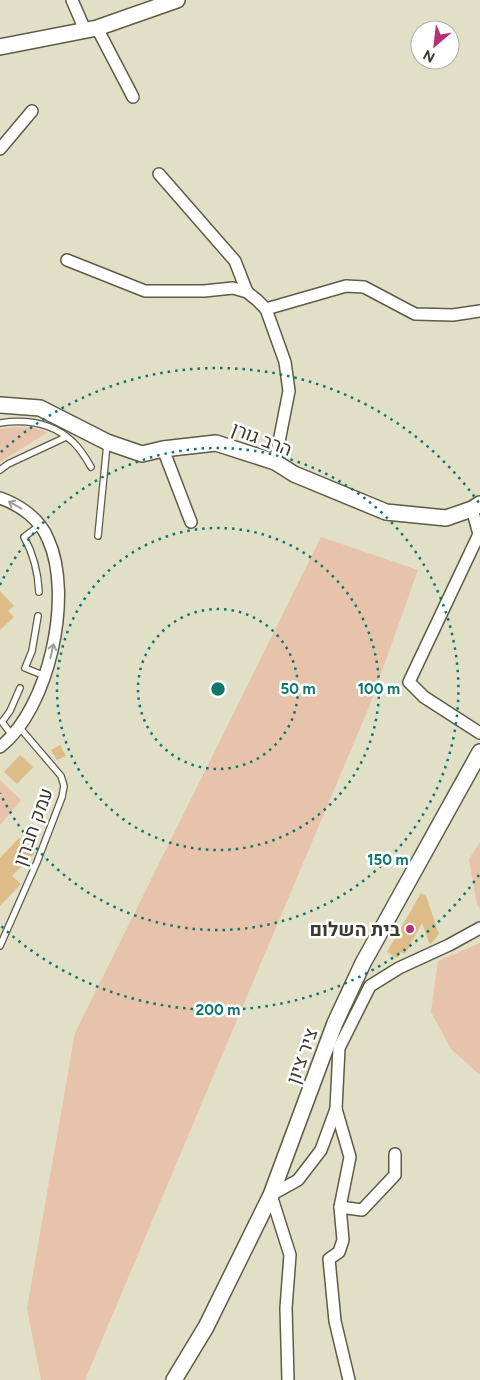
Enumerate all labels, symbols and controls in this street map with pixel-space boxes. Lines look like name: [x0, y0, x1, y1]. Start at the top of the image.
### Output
north arrow: [410, 20, 460, 70]
text: N: [420, 46, 438, 66]
street label: הרב גורן: [229, 417, 295, 461]
one-way arrow: [7, 500, 22, 510]
one-way arrow: [48, 643, 57, 659]
centre of rings: [209, 680, 227, 698]
text: 50 m: [280, 680, 316, 698]
text: 100 m: [358, 680, 400, 698]
street label: עמק חברון: [8, 785, 58, 869]
text: 150 m: [367, 851, 409, 869]
place label: בית השלום: [310, 918, 401, 941]
marker: בית השלום: [404, 923, 416, 935]
text: 200 m: [196, 1001, 240, 1019]
street label: ציר ציון: [281, 1025, 323, 1087]

